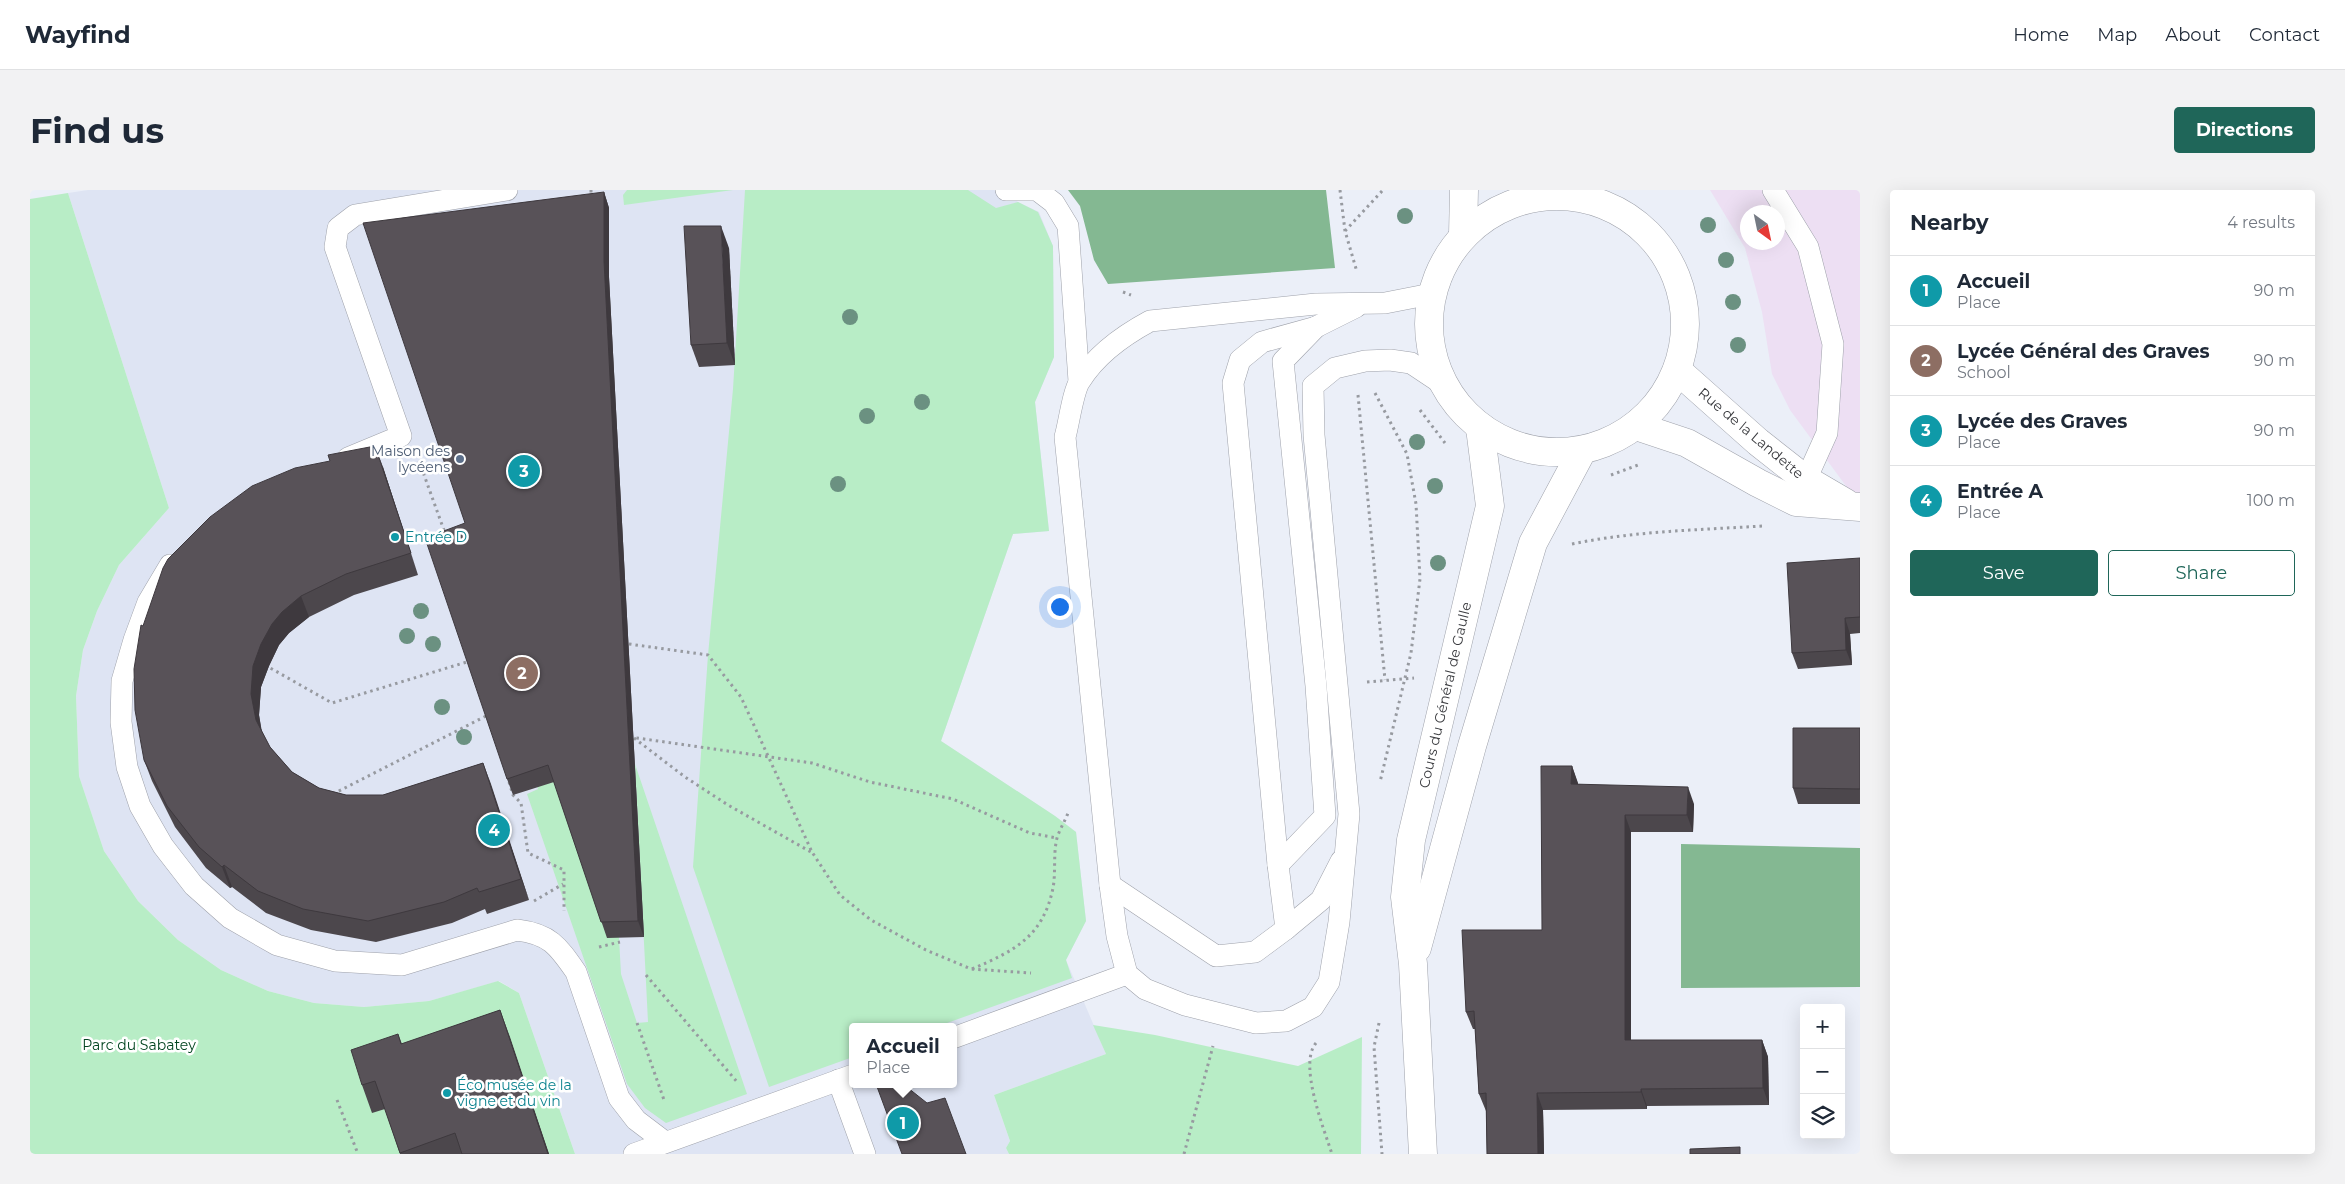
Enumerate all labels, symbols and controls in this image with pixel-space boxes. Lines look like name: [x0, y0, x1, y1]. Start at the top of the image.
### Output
text: Wayfind: [25, 20, 131, 49]
text: Home: [2013, 24, 2069, 46]
text: Map: [2097, 24, 2137, 46]
text: About: [2165, 24, 2221, 46]
text: Contact: [2249, 24, 2320, 46]
button: Directions: [2174, 107, 2315, 153]
text: Find us: [30, 109, 164, 152]
north arrow: [1740, 205, 1785, 250]
text: Nearby: [1910, 210, 1989, 235]
text: 4 results: [2227, 213, 2295, 232]
text: Accueil: [1957, 270, 2030, 293]
text: 1: [1923, 281, 1929, 300]
text: 90 m: [2253, 281, 2295, 300]
text: Place: [1957, 293, 2001, 312]
text: Lycée Général des Graves: [1957, 340, 2210, 363]
text: 2: [1921, 351, 1931, 370]
text: 90 m: [2253, 351, 2295, 370]
text: School: [1957, 363, 2011, 382]
street label: Rue de la Landette: [1695, 384, 1807, 482]
text: Lycée des Graves: [1957, 410, 2127, 433]
text: 3: [1921, 421, 1931, 440]
text: 90 m: [2253, 421, 2295, 440]
text: Place: [1957, 433, 2001, 452]
place label: Maison des lycéens: [371, 442, 450, 476]
pin: 3: [508, 452, 540, 490]
marker: Maison des lycéens: [454, 453, 466, 465]
text: Entrée A: [1957, 480, 2043, 503]
text: 4: [1920, 491, 1932, 510]
text: 100 m: [2247, 491, 2295, 510]
text: Place: [1957, 503, 2001, 522]
place label: Entrée D: [405, 528, 467, 546]
marker: Entrée D: [389, 531, 401, 543]
button: Save: [1910, 550, 2098, 596]
button: Share: [2108, 550, 2295, 596]
your location: [1047, 594, 1073, 620]
street label: Cours du Général de Gaulle: [1415, 600, 1475, 790]
pin: 2: [506, 654, 538, 692]
pin: 4: [478, 811, 510, 849]
map controls: [1800, 1004, 1845, 1139]
button: +: [1800, 1004, 1845, 1049]
popup: [849, 1023, 957, 1088]
text: Accueil: [866, 1035, 940, 1058]
park label: Parc du Sabatey: [82, 1036, 196, 1054]
button: −: [1800, 1049, 1845, 1094]
text: Place: [866, 1058, 910, 1077]
place label: Éco musée de la vigne et du vin: [457, 1076, 572, 1110]
marker: Éco musée de la vigne et du vin: [441, 1087, 453, 1099]
button: layers: [1800, 1094, 1845, 1139]
pin: 1: [887, 1104, 919, 1142]

